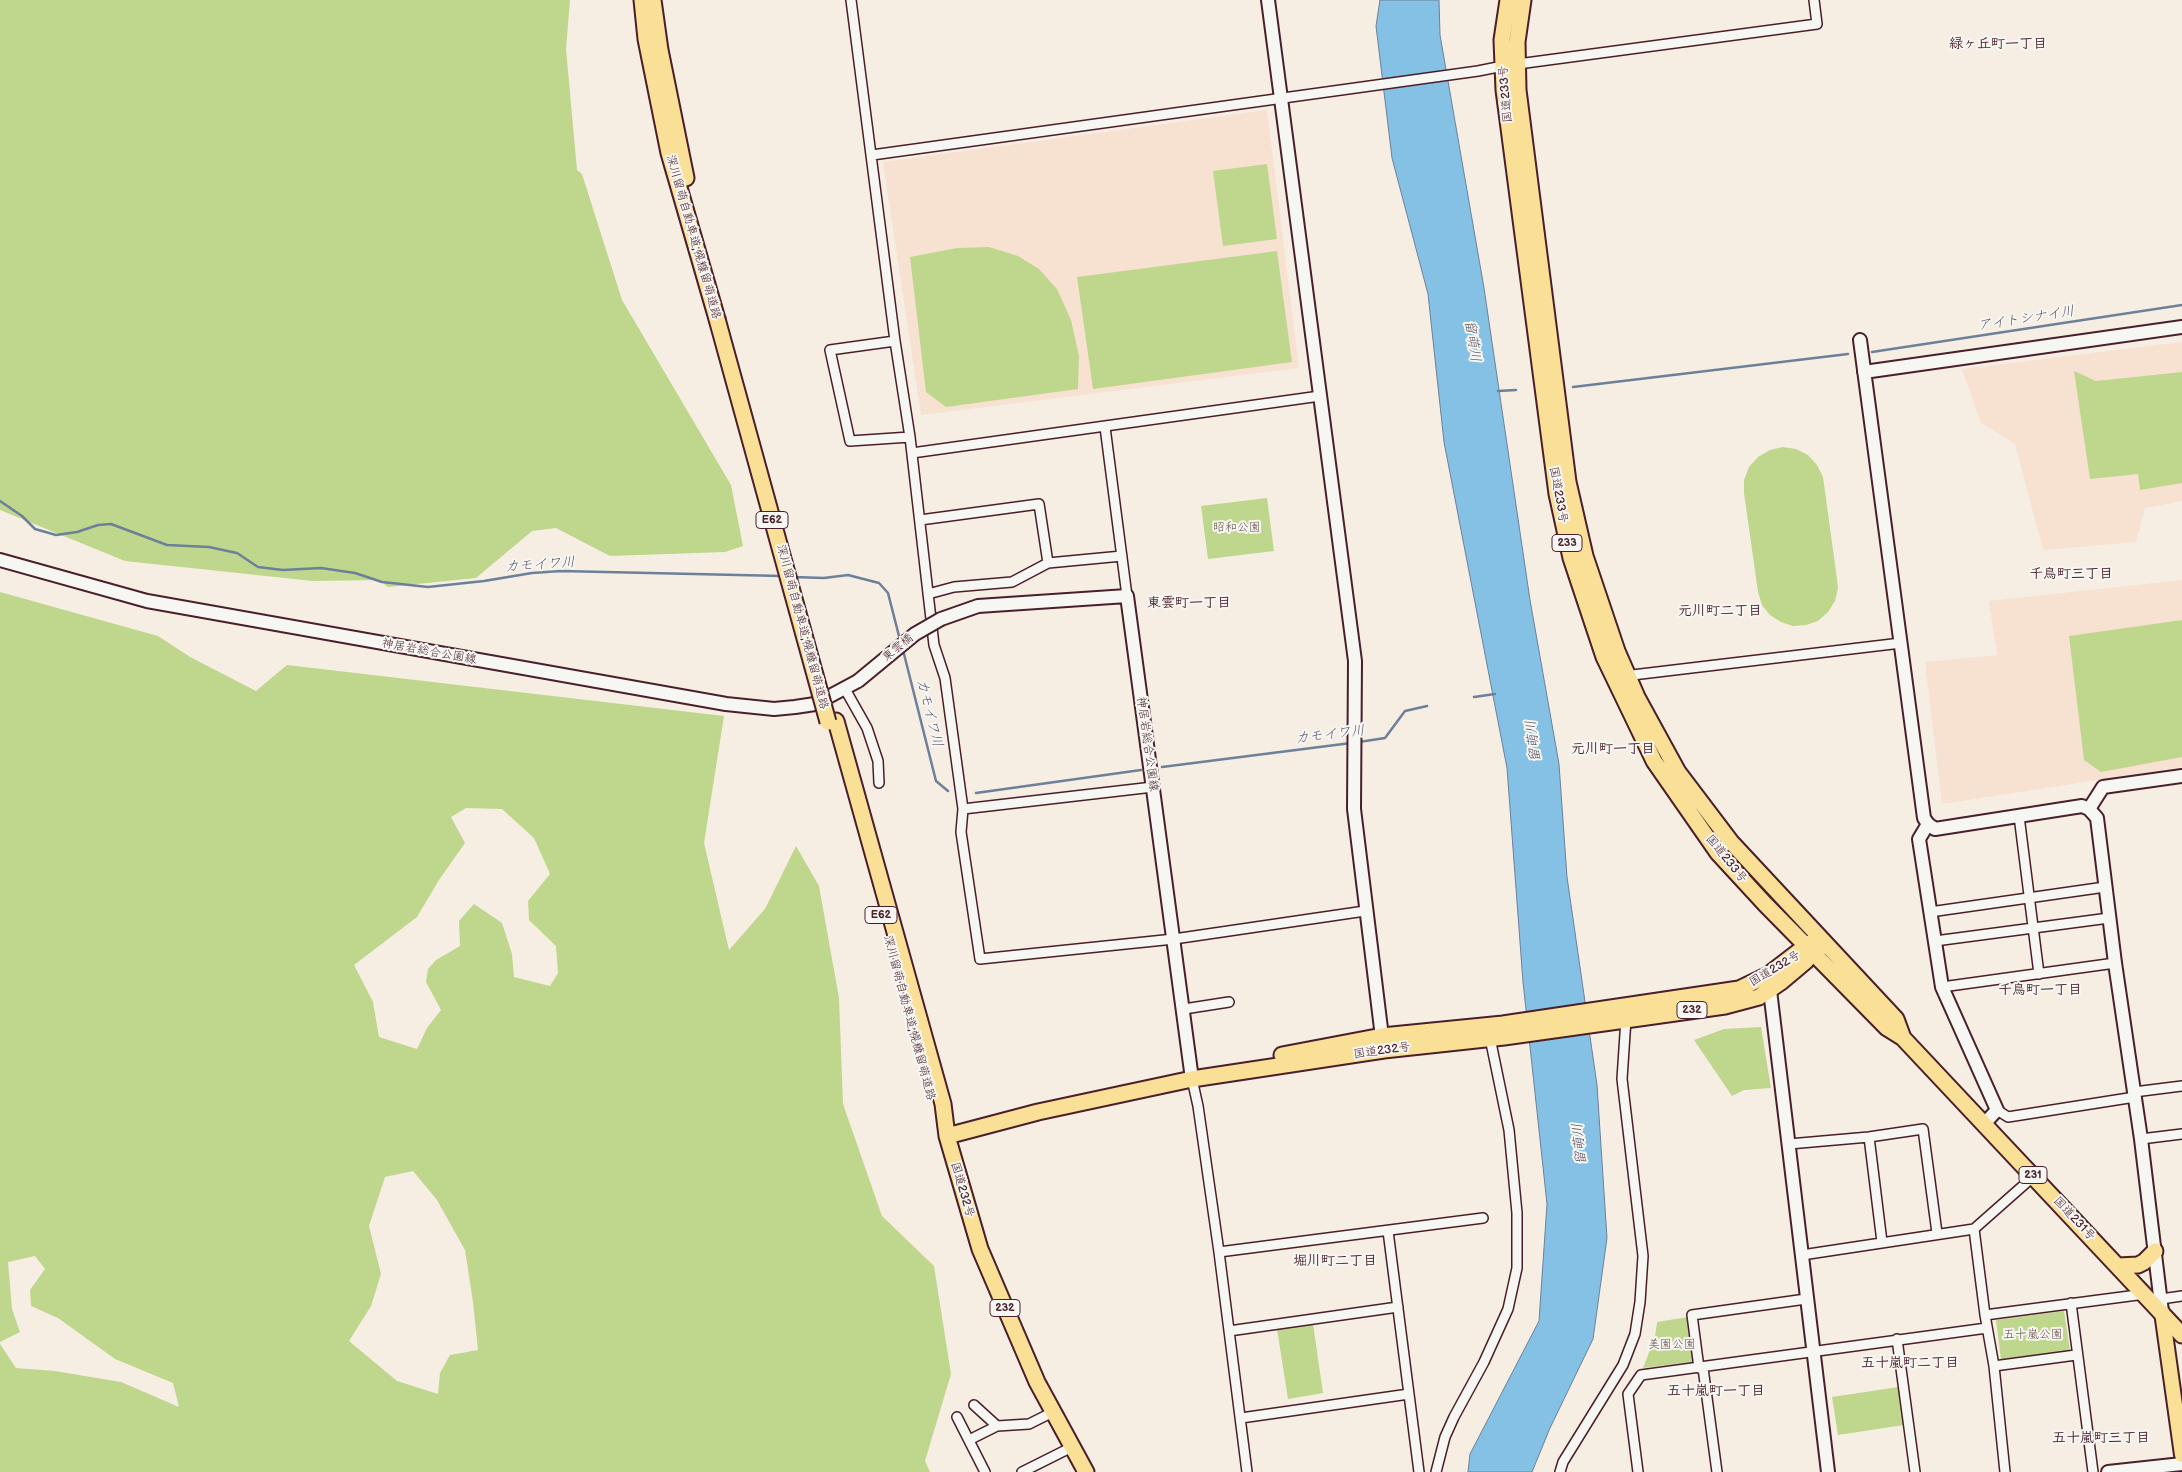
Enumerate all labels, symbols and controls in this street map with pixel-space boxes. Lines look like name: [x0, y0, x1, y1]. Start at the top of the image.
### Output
district label: 緑ヶ丘町一丁目: [1949, 36, 2047, 52]
street label: 国道233号: [1496, 65, 1516, 123]
street label: 深川留萌自動車道;幌糠留萌道路: [663, 153, 723, 321]
water label: アイトシナイ川: [1976, 303, 2076, 335]
water label: 留萌川: [1460, 319, 1484, 363]
street label: 国道233号: [1546, 465, 1570, 525]
road number: E62: [756, 512, 788, 528]
park label: 昭和公園: [1213, 521, 1261, 535]
road number: 233: [1552, 534, 1582, 552]
street label: 深川留萌自動車道;幌糠留萌道路: [773, 543, 831, 711]
water label: カモイワ川: [504, 554, 576, 576]
district label: 千鳥町三丁目: [2029, 566, 2113, 582]
district label: 東雲町一丁目: [1147, 595, 1231, 611]
district label: 元川町二丁目: [1678, 603, 1762, 619]
street label: 東雲橋: [879, 631, 917, 665]
street label: 神居岩総合公園線: [380, 637, 478, 667]
water label: カモイワ川: [912, 677, 946, 749]
street label: 神居岩総合公園線: [1133, 695, 1161, 793]
water label: 留萌川: [1523, 719, 1545, 763]
water label: カモイワ川: [1294, 722, 1366, 748]
district label: 元川町一丁目: [1571, 741, 1655, 757]
street label: 国道233号: [1702, 832, 1750, 886]
road number: E62: [865, 906, 897, 924]
street label: 深川留萌自動車道;幌糠留萌道路: [880, 934, 938, 1102]
street label: 国道232号: [1747, 948, 1803, 990]
district label: 千鳥町一丁目: [1998, 982, 2082, 998]
road number: 232: [1677, 1002, 1707, 1018]
street label: 国道232号: [1353, 1040, 1411, 1062]
water label: 留萌川: [1569, 1122, 1591, 1166]
street label: 国道232号: [947, 1160, 977, 1220]
road number: 231: [2019, 1166, 2047, 1184]
street label: 国道231号: [2050, 1194, 2098, 1244]
district label: 堀川町二丁目: [1293, 1253, 1377, 1269]
road number: 232: [990, 1300, 1020, 1316]
park label: 五十嵐公園: [2003, 1328, 2063, 1342]
park label: 美園公園: [1648, 1338, 1696, 1352]
district label: 五十嵐町二丁目: [1861, 1355, 1959, 1371]
district label: 五十嵐町一丁目: [1667, 1383, 1765, 1399]
district label: 五十嵐町三丁目: [2052, 1430, 2150, 1446]

